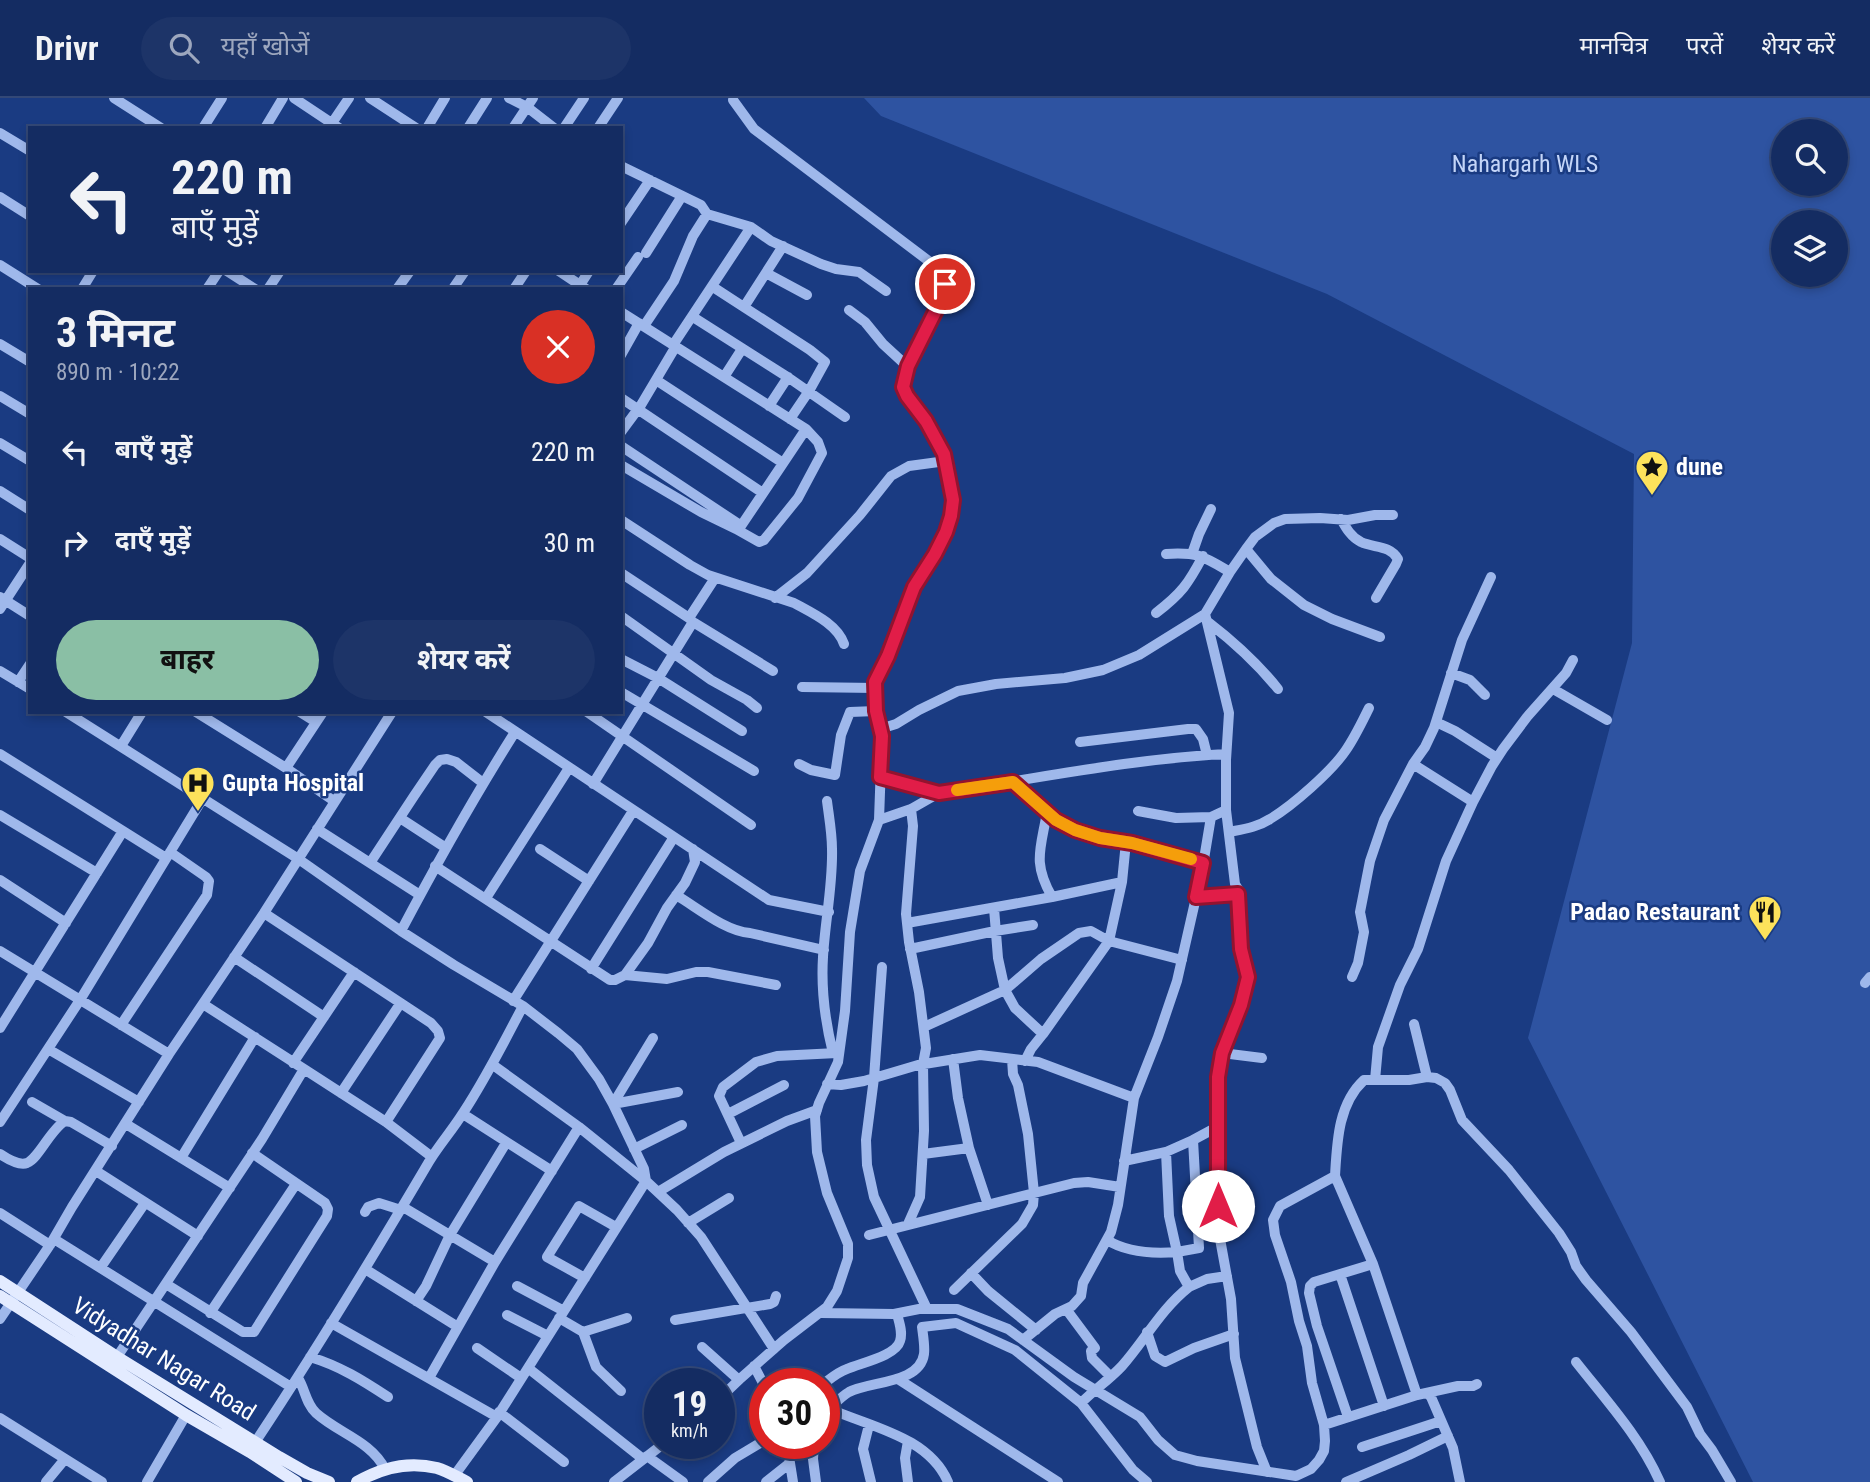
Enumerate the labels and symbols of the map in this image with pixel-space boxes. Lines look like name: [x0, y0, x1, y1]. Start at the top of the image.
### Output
park label: Nahargarh WLS: [1452, 150, 1598, 178]
pin: [915, 254, 975, 314]
place icon: dune: [1633, 448, 1671, 497]
place label: dune: [1676, 453, 1723, 481]
hospital icon: Gupta Hospital: [179, 764, 217, 813]
place label: Gupta Hospital: [222, 769, 364, 797]
restaurant icon: Padao Restaurant: [1746, 893, 1784, 942]
place label: Padao Restaurant: [1570, 898, 1740, 926]
position arrow: [1181, 1169, 1255, 1243]
street label: Vidyadhar Nagar Road: [67, 1291, 261, 1427]
speed limit sign: 30: [749, 1368, 840, 1459]

